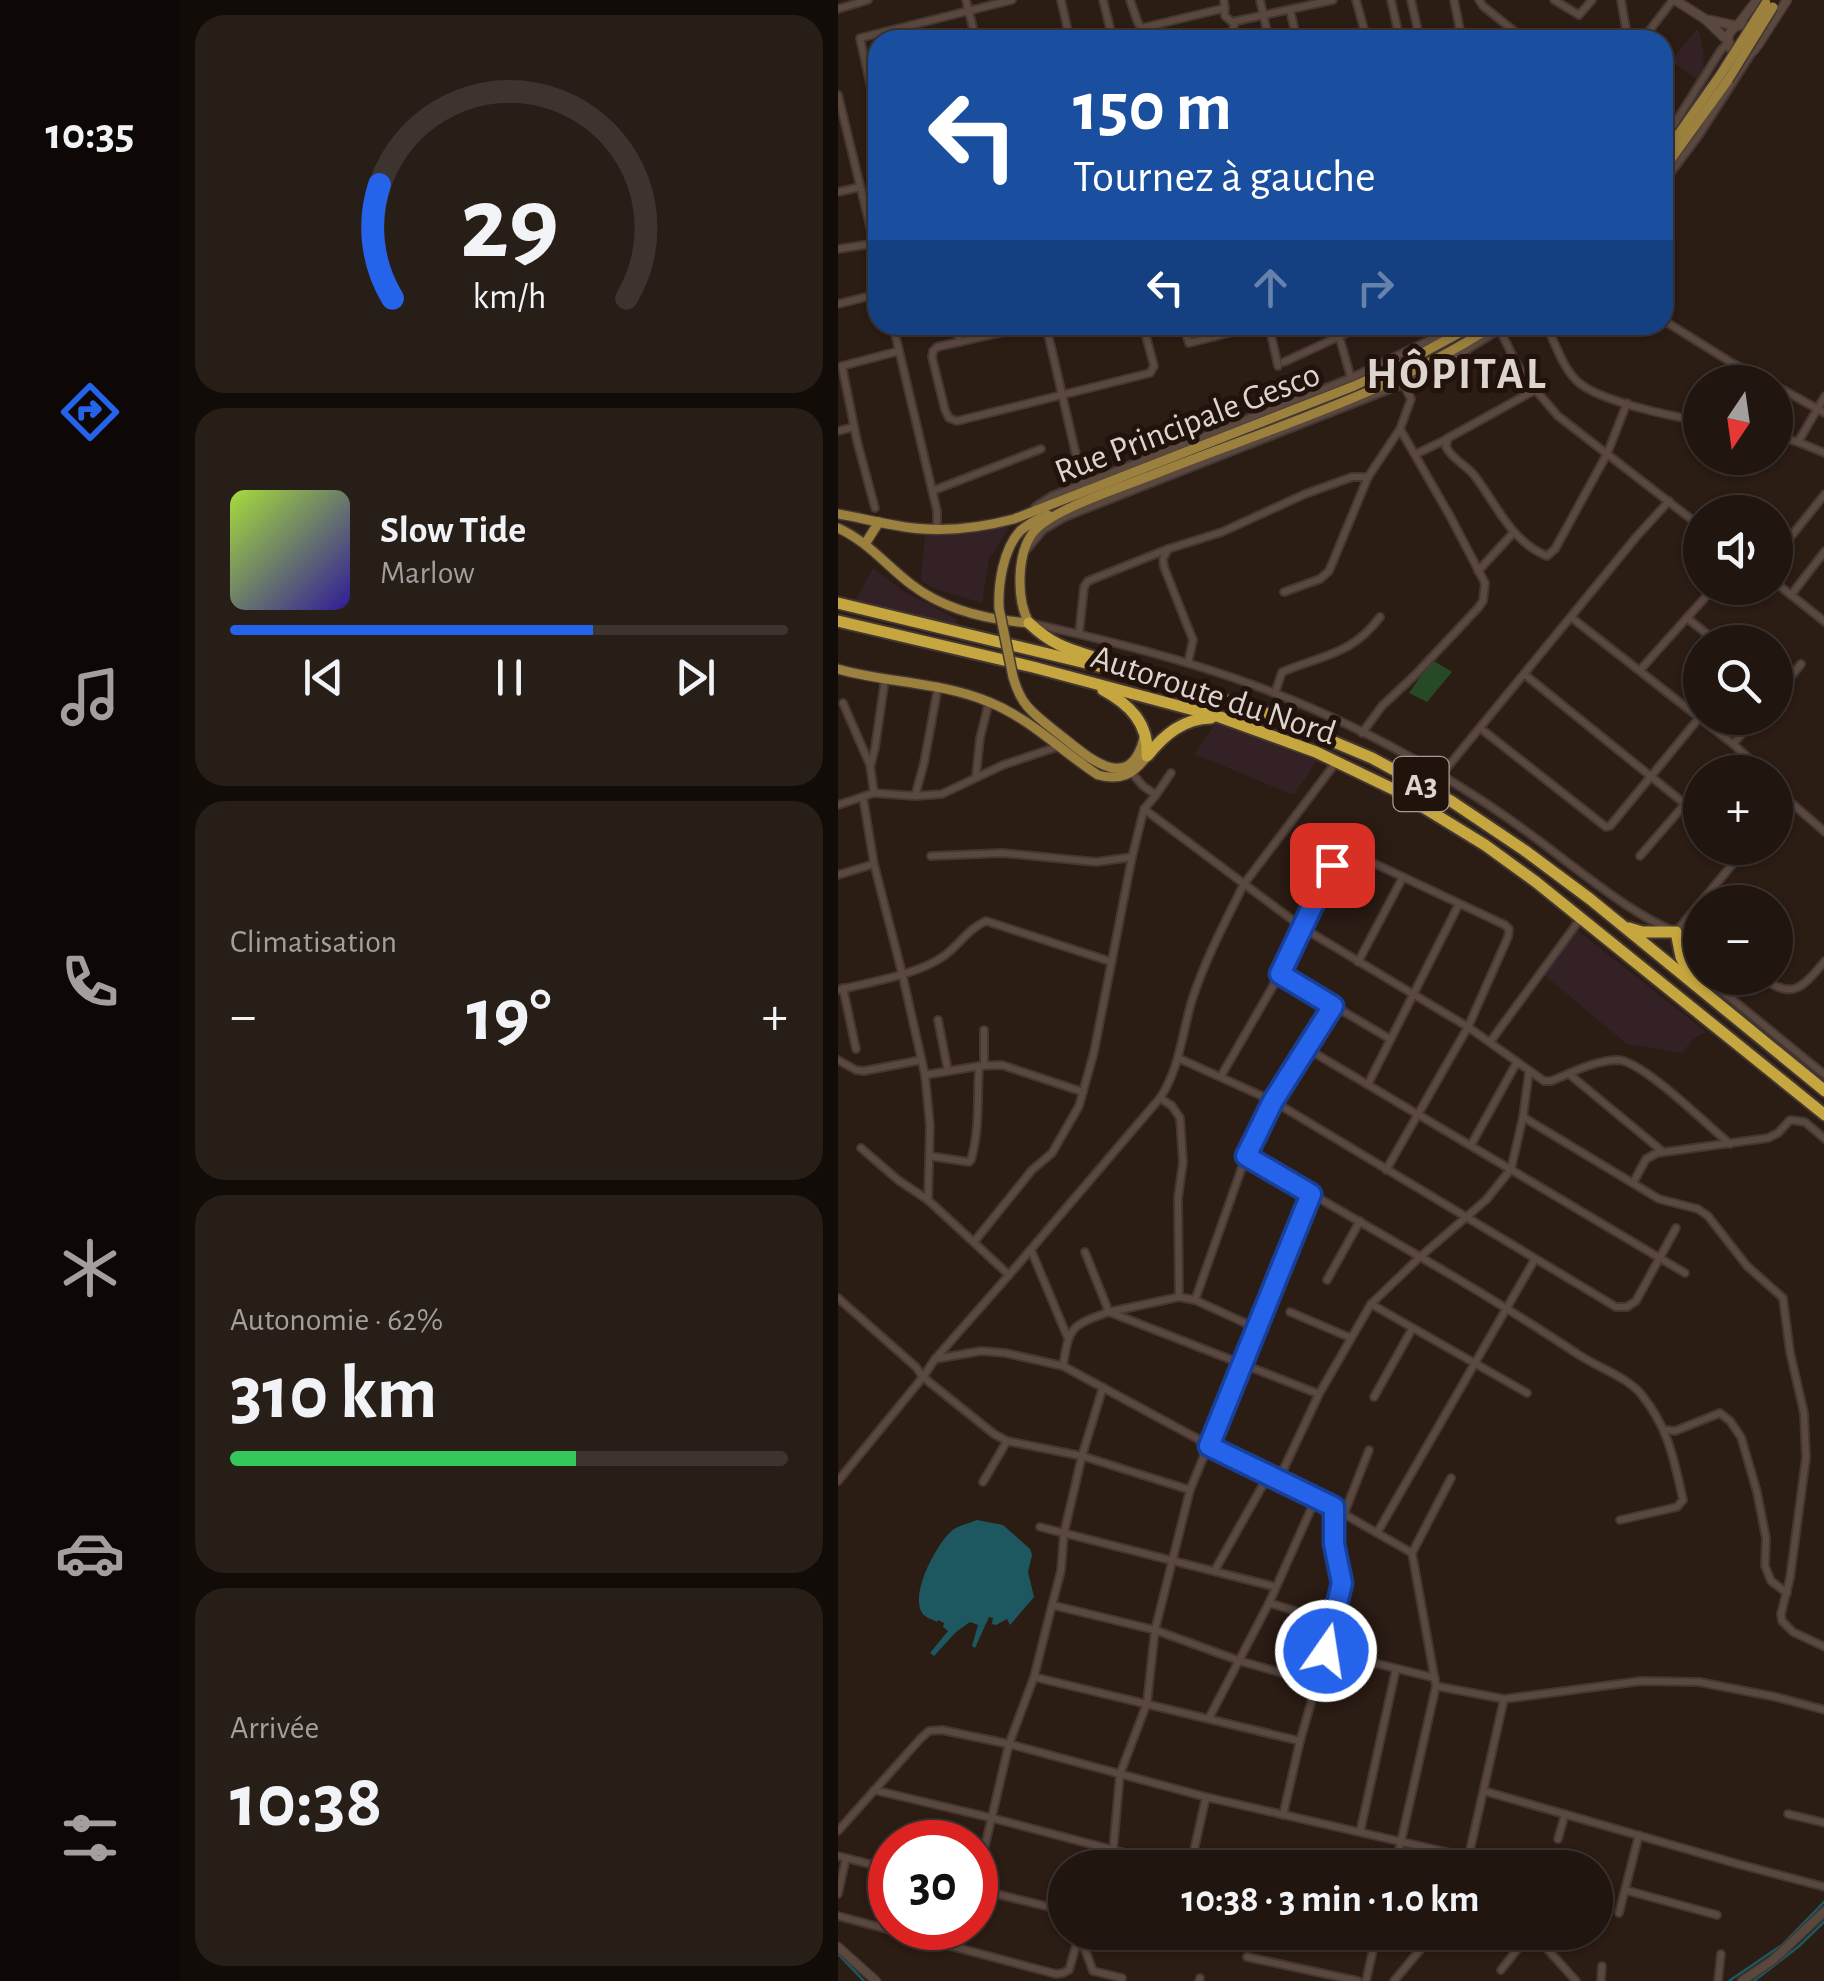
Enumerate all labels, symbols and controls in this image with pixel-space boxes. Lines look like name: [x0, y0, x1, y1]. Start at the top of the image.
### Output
icon: left: [908, 70, 1038, 200]
text: 150 m: [1073, 73, 1232, 143]
text: 10:35: [46, 112, 134, 157]
text: Tournez à gauche: [1073, 155, 1376, 200]
text: 29: [459, 173, 559, 277]
icon: left: [1138, 260, 1193, 315]
icon: ahead: [1243, 260, 1298, 315]
icon: right: [1348, 260, 1403, 315]
text: km/h: [472, 279, 546, 315]
district label: HÔPITAL: [1366, 348, 1548, 397]
street label: Rue Principale Gesco: [1050, 357, 1325, 490]
north arrow: [1683, 365, 1793, 475]
map controls: [1683, 365, 1793, 995]
icon: directions: [55, 377, 125, 447]
button: sound: [1683, 495, 1793, 605]
text: Slow Tide: [380, 512, 526, 550]
text: Marlow: [380, 557, 475, 589]
button: search: [1683, 625, 1793, 735]
street label: Autoroute du Nord: [1087, 639, 1340, 751]
icon: previous: [296, 650, 351, 705]
icon: pause: [482, 650, 537, 705]
icon: next: [668, 650, 723, 705]
icon: music: [55, 662, 125, 732]
button: +: [1683, 755, 1793, 865]
road number: A3: [1394, 757, 1448, 811]
pin: [1290, 823, 1375, 908]
icon: arrive: [1305, 838, 1360, 893]
button: −: [1683, 885, 1793, 995]
text: Climatisation: [230, 926, 397, 958]
icon: phone: [55, 947, 125, 1017]
text: 19°: [466, 979, 552, 1054]
text: −: [230, 989, 256, 1044]
text: +: [762, 989, 788, 1044]
icon: climate: [55, 1233, 125, 1303]
text: Autonomie · 62%: [230, 1304, 443, 1336]
text: 310 km: [230, 1357, 437, 1432]
icon: car: [55, 1518, 125, 1588]
position arrow: [1274, 1599, 1378, 1703]
text: Arrivée: [230, 1712, 319, 1744]
text: 10:38: [230, 1765, 383, 1840]
icon: filters: [55, 1803, 125, 1873]
speed limit sign: 30: [868, 1820, 998, 1950]
text: 10:38 · 3 min · 1.0 km: [1182, 1881, 1479, 1919]

